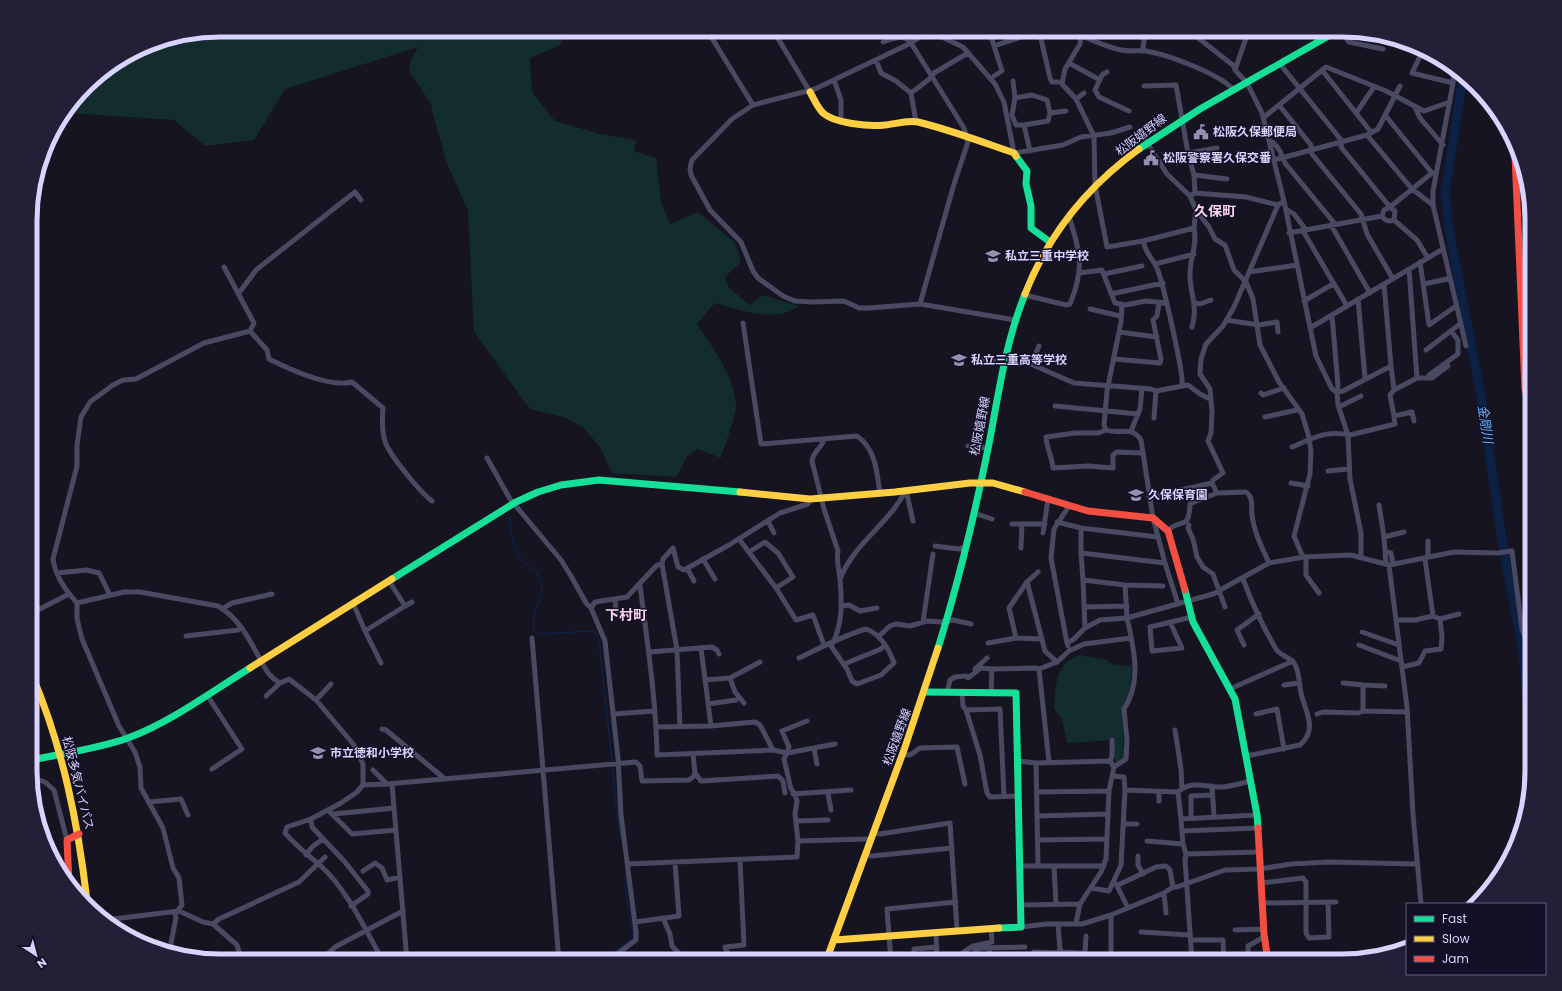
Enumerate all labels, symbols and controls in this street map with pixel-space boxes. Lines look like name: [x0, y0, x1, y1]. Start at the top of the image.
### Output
street label: 松阪嬉野線: [1112, 110, 1170, 159]
public building icon: 松阪久保郵便局: [1192, 123, 1210, 141]
place label: 松阪久保郵便局: [1213, 123, 1297, 140]
public building icon: 松阪警察署久保交番: [1142, 149, 1160, 167]
place label: 松阪警察署久保交番: [1163, 149, 1272, 166]
district label: 久保町: [1194, 201, 1236, 221]
school or university icon: 私立三重中学校: [984, 247, 1002, 265]
place label: 私立三重中学校: [1005, 247, 1089, 264]
school or university icon: 私立三重高等学校: [950, 351, 968, 369]
place label: 私立三重高等学校: [971, 351, 1067, 368]
street label: 松阪嬉野線: [965, 395, 994, 457]
water label: 金剛川: [1473, 403, 1498, 447]
school or university icon: 久保保育園: [1127, 486, 1145, 504]
place label: 久保保育園: [1148, 486, 1208, 503]
district label: 下村町: [605, 605, 647, 625]
street label: 松阪嬉野線: [878, 706, 915, 768]
street label: 松阪多気バイパス: [59, 734, 98, 831]
school or university icon: 市立徳和小学校: [309, 744, 327, 762]
place label: 市立徳和小学校: [330, 744, 414, 761]
legend: [1406, 903, 1546, 975]
text: Fast: [1442, 910, 1467, 927]
text: Slow: [1442, 930, 1470, 947]
north arrow: [16, 935, 56, 975]
text: Jam: [1442, 950, 1469, 967]
text: N: [34, 954, 50, 972]

